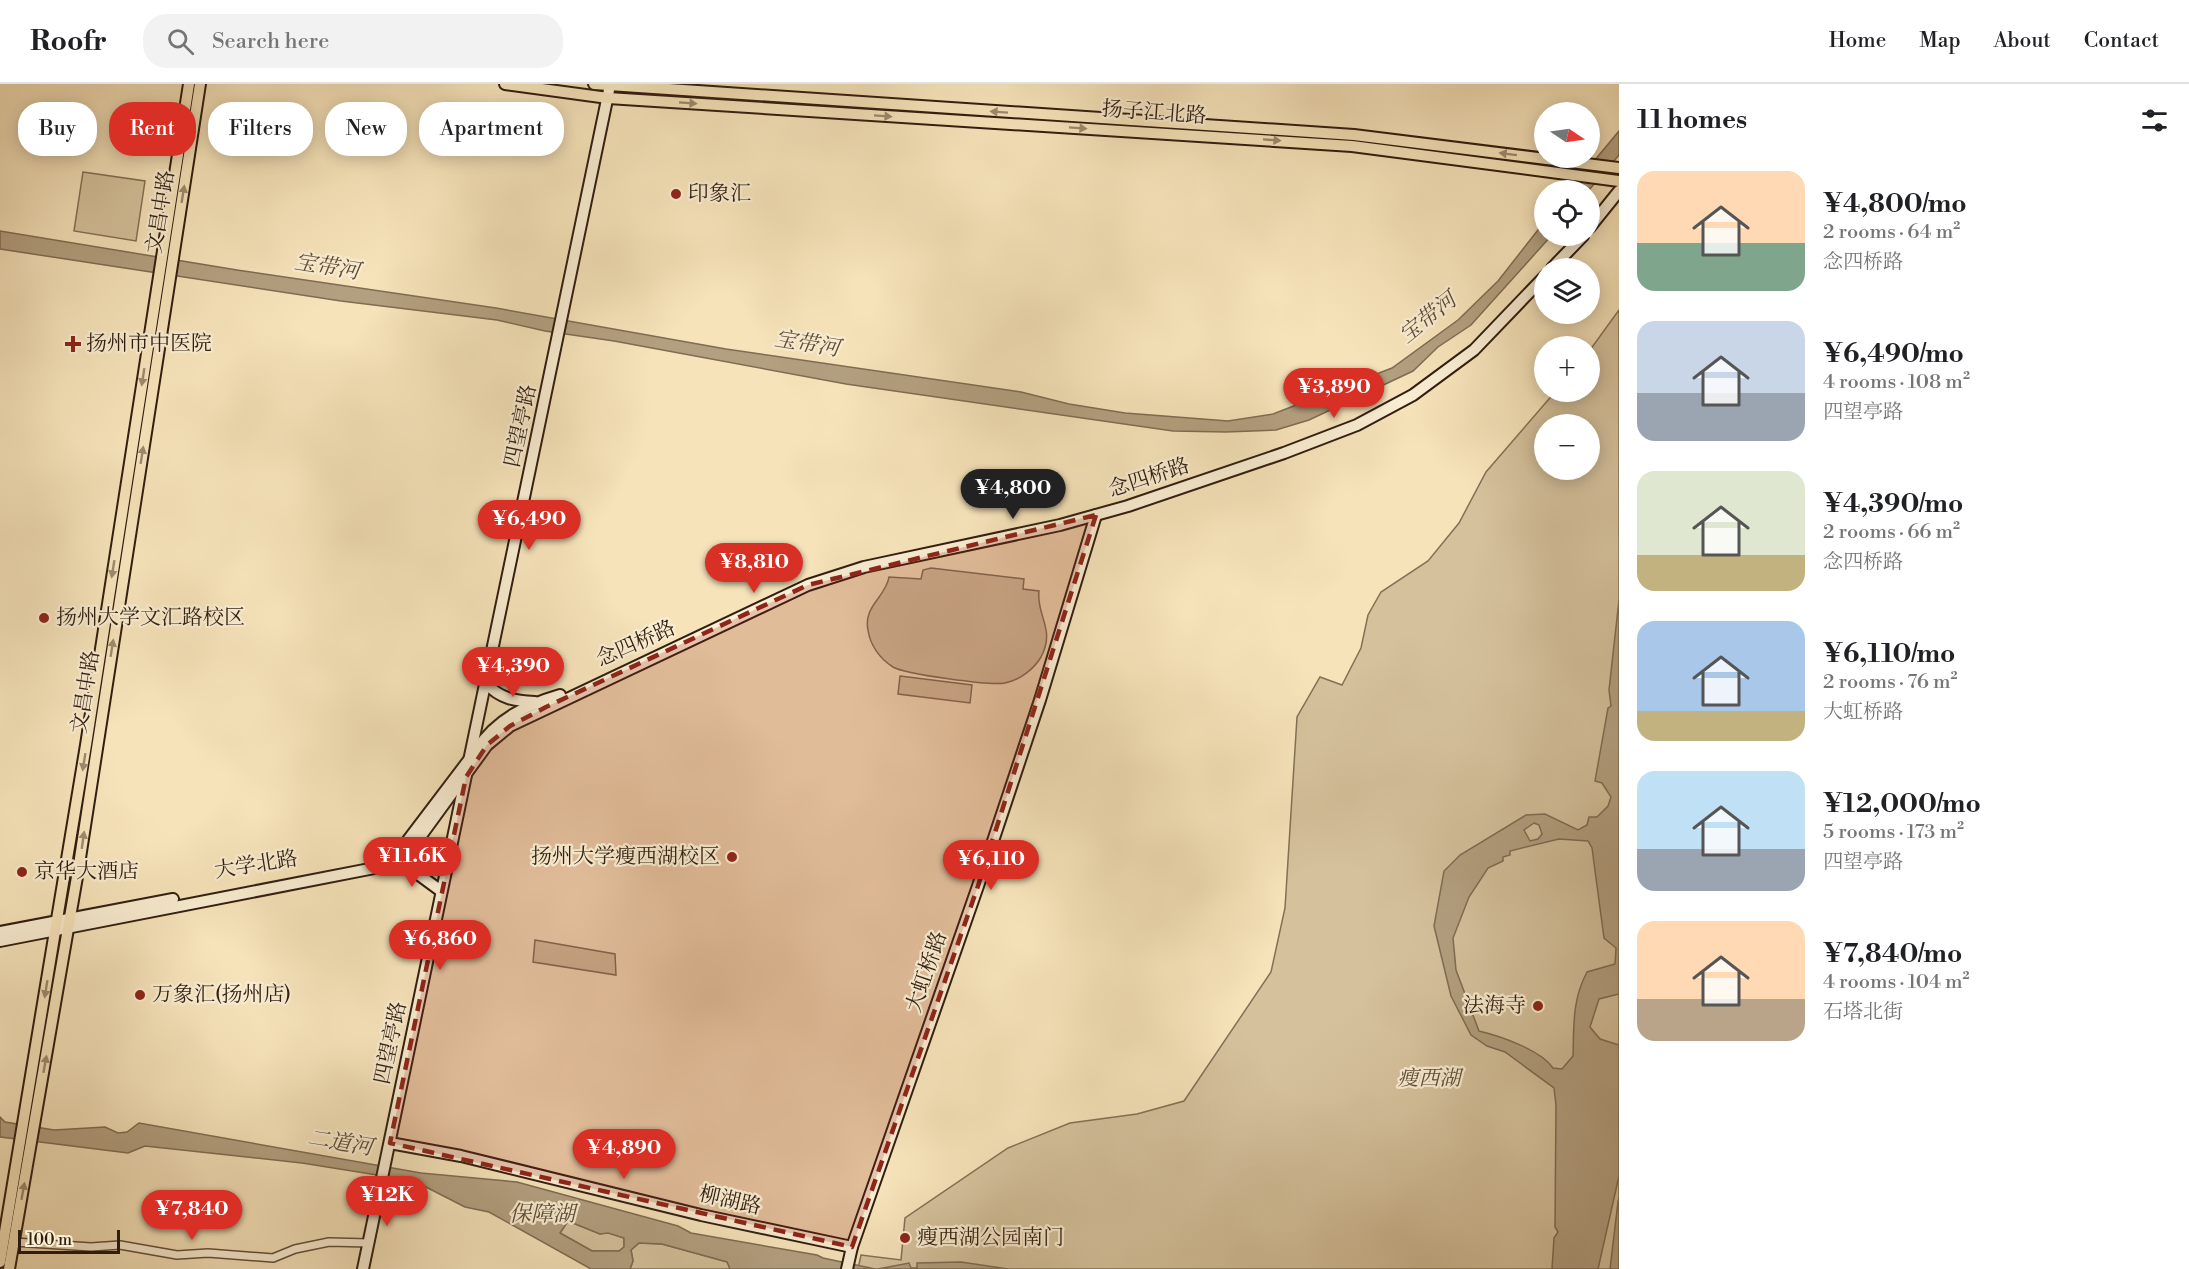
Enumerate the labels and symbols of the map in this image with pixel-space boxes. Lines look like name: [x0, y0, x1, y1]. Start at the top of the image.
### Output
street label: 扬子江北路: [1101, 96, 1207, 130]
one-way arrow: [679, 98, 698, 108]
north arrow: [1534, 102, 1600, 168]
one-way arrow: [990, 107, 1009, 117]
one-way arrow: [873, 111, 892, 120]
one-way arrow: [1068, 123, 1087, 133]
one-way arrow: [1263, 136, 1282, 145]
one-way arrow: [1498, 149, 1517, 158]
street label: 文昌中路: [142, 168, 180, 256]
place label: 印象汇: [688, 181, 751, 207]
one-way arrow: [179, 184, 188, 203]
marker: 印象汇: [669, 187, 683, 201]
water label: 宝带河: [292, 249, 366, 286]
water label: 宝带河: [1394, 284, 1465, 349]
water label: 宝带河: [772, 326, 846, 363]
place label: 扬州市中医院: [86, 331, 212, 357]
marker: 扬州市中医院: [64, 335, 82, 353]
one-way arrow: [138, 367, 147, 386]
pin: ¥3,890: [1285, 368, 1383, 419]
street label: 四望亭路: [500, 382, 542, 470]
one-way arrow: [138, 445, 147, 464]
street label: 念四桥路: [1105, 453, 1193, 503]
pin: ¥4,800: [964, 469, 1062, 520]
pin: ¥6,490: [480, 500, 578, 551]
pin: ¥8,810: [705, 543, 803, 594]
one-way arrow: [109, 560, 118, 579]
place label: 扬州大学文汇路校区: [56, 605, 245, 631]
marker: 扬州大学文汇路校区: [37, 611, 51, 625]
street label: 念四桥路: [592, 615, 680, 673]
one-way arrow: [108, 638, 117, 657]
pin: ¥4,390: [464, 647, 562, 698]
street label: 文昌中路: [67, 648, 105, 736]
one-way arrow: [79, 753, 88, 772]
one-way arrow: [79, 831, 88, 850]
pin: ¥11.6K: [363, 837, 461, 888]
pin: ¥6,110: [942, 840, 1040, 891]
place label: 扬州大学瘦西湖校区: [531, 844, 720, 870]
street label: 大学北路: [212, 846, 300, 884]
marker: 扬州大学瘦西湖校区: [725, 850, 739, 864]
place label: 京华大酒店: [34, 859, 139, 885]
marker: 京华大酒店: [15, 865, 29, 879]
pin: ¥6,860: [391, 920, 489, 971]
street label: 大虹桥路: [901, 928, 953, 1016]
one-way arrow: [41, 979, 50, 998]
place label: 万象汇(扬州店): [152, 982, 291, 1008]
marker: 万象汇(扬州店): [133, 988, 147, 1002]
place label: 法海寺: [1463, 993, 1526, 1019]
street label: 四望亭路: [370, 999, 412, 1087]
marker: 法海寺: [1531, 999, 1545, 1013]
one-way arrow: [41, 1054, 50, 1073]
park label: 瘦西湖: [1398, 1066, 1464, 1092]
water label: 二道河: [305, 1125, 379, 1162]
pin: ¥4,890: [575, 1129, 673, 1180]
pin: ¥12K: [351, 1176, 423, 1227]
one-way arrow: [19, 1181, 28, 1200]
street label: 柳湖路: [696, 1181, 764, 1221]
pin: ¥7,840: [143, 1190, 241, 1241]
water label: 保障湖: [509, 1201, 579, 1228]
place label: 瘦西湖公园南门: [917, 1225, 1064, 1251]
scale bar: [18, 1227, 120, 1254]
marker: 瘦西湖公园南门: [898, 1231, 912, 1245]

